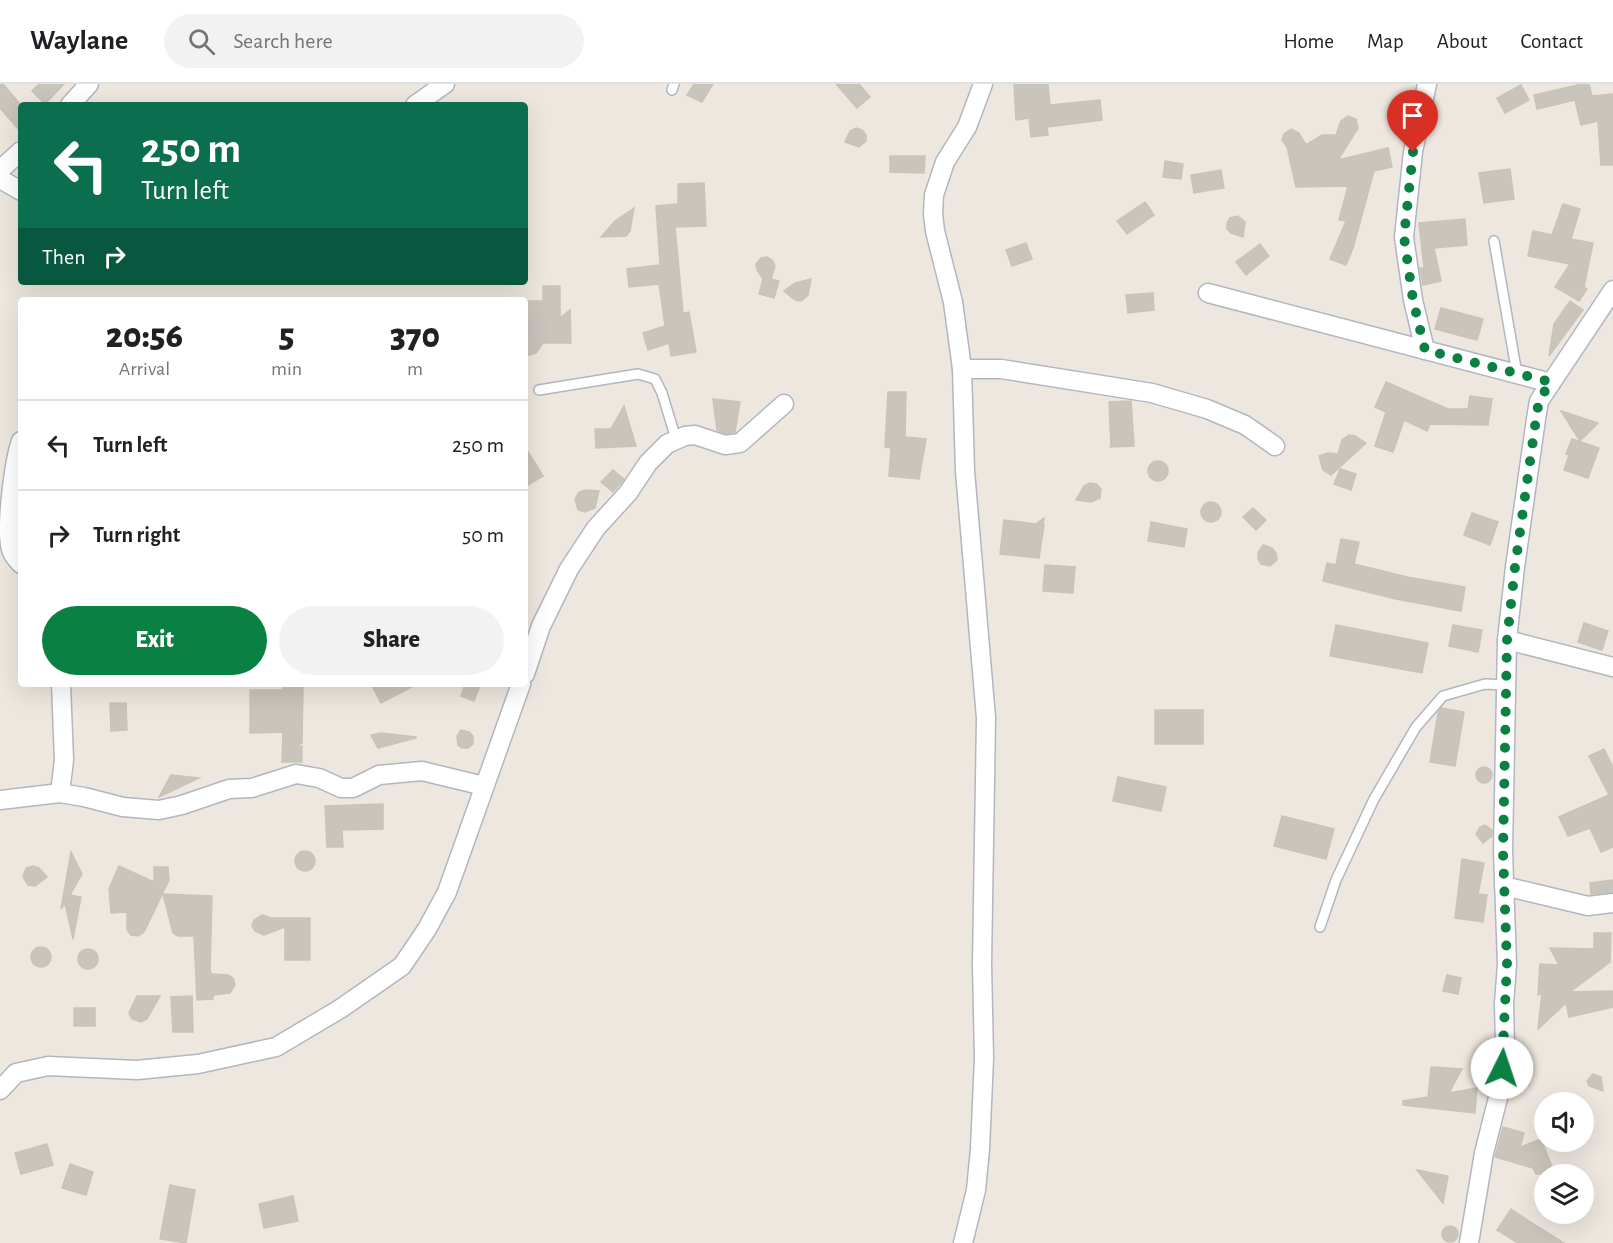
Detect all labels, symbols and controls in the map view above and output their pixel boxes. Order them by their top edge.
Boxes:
search box [164,14,584,68]
icon: search [185,25,218,58]
text: Waylane [30,27,128,55]
text: Search here [233,30,333,52]
text: Home [1283,31,1334,52]
text: Map [1367,31,1404,52]
text: About [1437,31,1487,52]
text: Contact [1520,31,1583,52]
pin [1387,90,1438,152]
icon: arrive [1396,99,1429,132]
icon: left [42,126,120,204]
text: 250 m [141,128,241,170]
text: Turn left [141,177,229,204]
icon: right [98,240,131,273]
text: Then [42,246,86,268]
text: 20:56 [106,318,183,354]
text: 5 [279,318,294,354]
text: 370 [390,318,440,354]
text: Arrival [119,359,170,379]
text: min [271,359,302,379]
text: m [407,359,423,379]
icon: left [42,429,75,462]
text: Turn left [93,434,167,456]
text: 250 m [452,434,504,456]
icon: right [42,519,75,552]
text: Turn right [93,524,180,546]
text: 50 m [462,524,504,546]
button: Exit [42,606,267,675]
button: Share [279,606,504,675]
position arrow [1470,1036,1534,1100]
map controls [1534,1092,1594,1224]
button: sound [1534,1092,1594,1152]
button: layers [1534,1164,1594,1224]

